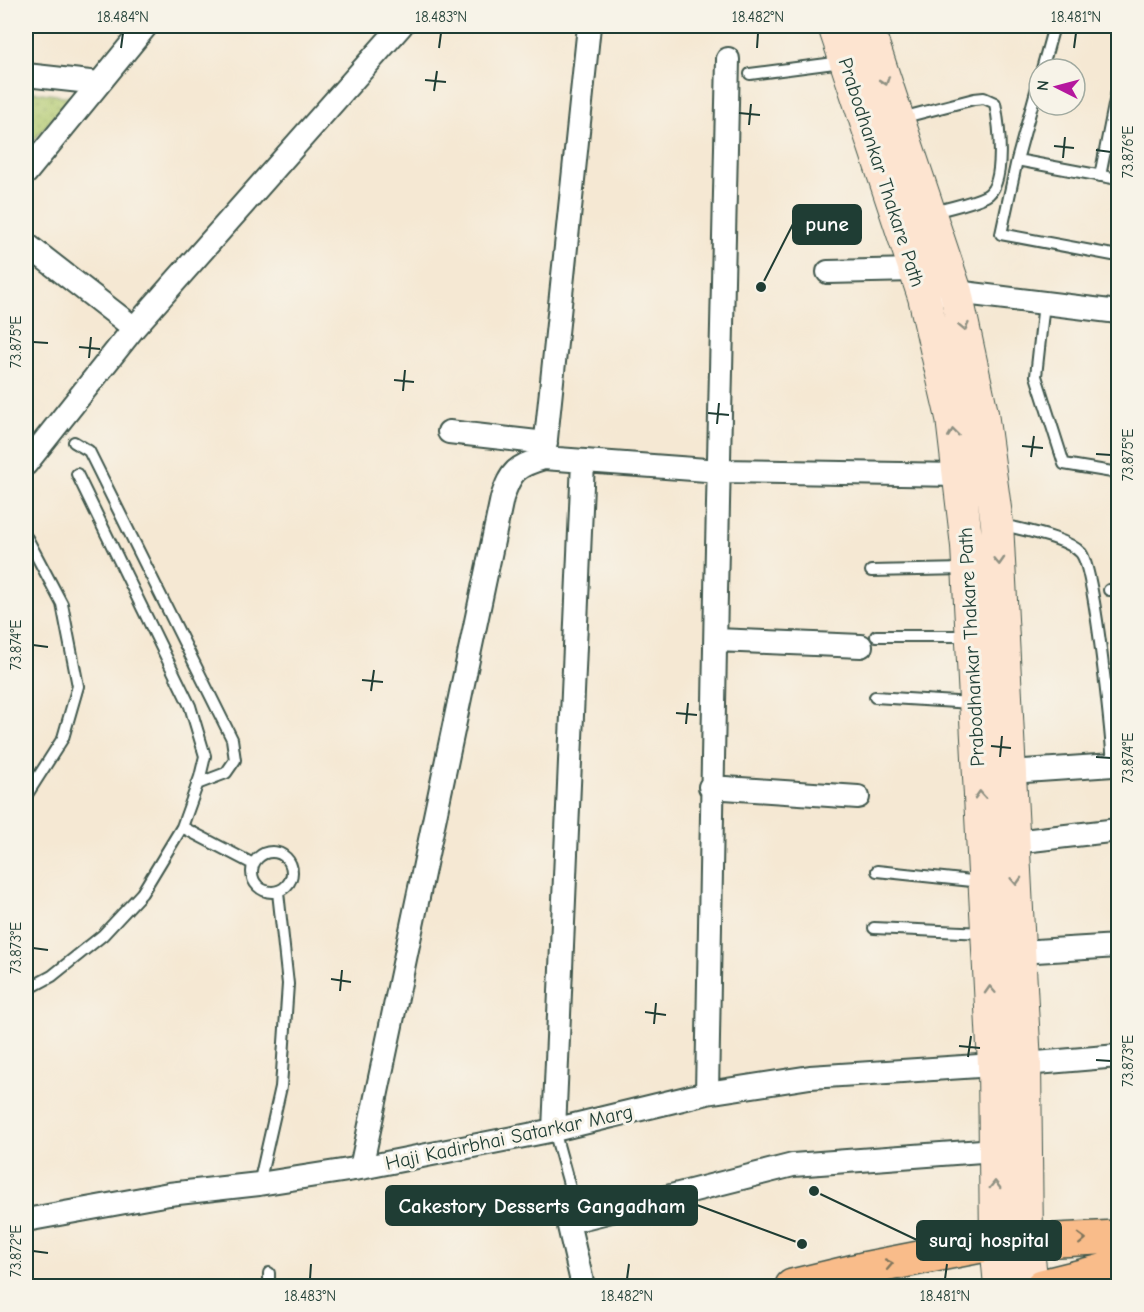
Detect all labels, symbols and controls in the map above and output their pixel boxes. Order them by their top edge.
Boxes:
text: 18.484°N [97,8,149,26]
text: 18.483°N [415,8,467,26]
text: 18.482°N [732,8,784,26]
text: 18.481°N [1051,8,1101,26]
street label: Prabodhankar Thakare Path [834,55,929,290]
north arrow [1027,57,1087,117]
one-way arrow [878,75,891,86]
text: N [1034,79,1053,92]
text: 73.876°E [1119,126,1137,178]
callout: pune [793,205,861,244]
text: pune [805,212,849,236]
text: 73.875°E [7,316,25,368]
one-way arrow [956,321,969,331]
one-way arrow [948,429,960,438]
text: 73.875°E [1119,429,1137,481]
street label: Prabodhankar Thakare Path [954,527,989,767]
one-way arrow [992,556,1005,565]
text: 73.874°E [7,620,25,670]
text: 73.874°E [1119,733,1137,783]
one-way arrow [973,790,986,799]
one-way arrow [1009,877,1022,886]
text: 73.873°E [7,922,25,974]
one-way arrow [984,985,997,994]
text: 73.873°E [1119,1035,1137,1087]
street label: Haji Kadirbhai Satarkar Marg [383,1100,635,1175]
one-way arrow [989,1180,1001,1189]
callout: Cakestory Desserts Gangadham [386,1186,697,1225]
text: Cakestory Desserts Gangadham [398,1194,686,1218]
callout: suraj hospital [917,1221,1061,1260]
text: 73.872°E [7,1225,25,1277]
text: suraj hospital [929,1228,1049,1252]
one-way arrow [1078,1232,1087,1245]
one-way arrow [884,1258,894,1271]
text: 18.483°N [284,1287,336,1305]
text: 18.482°N [601,1287,653,1305]
text: 18.481°N [920,1287,970,1305]

